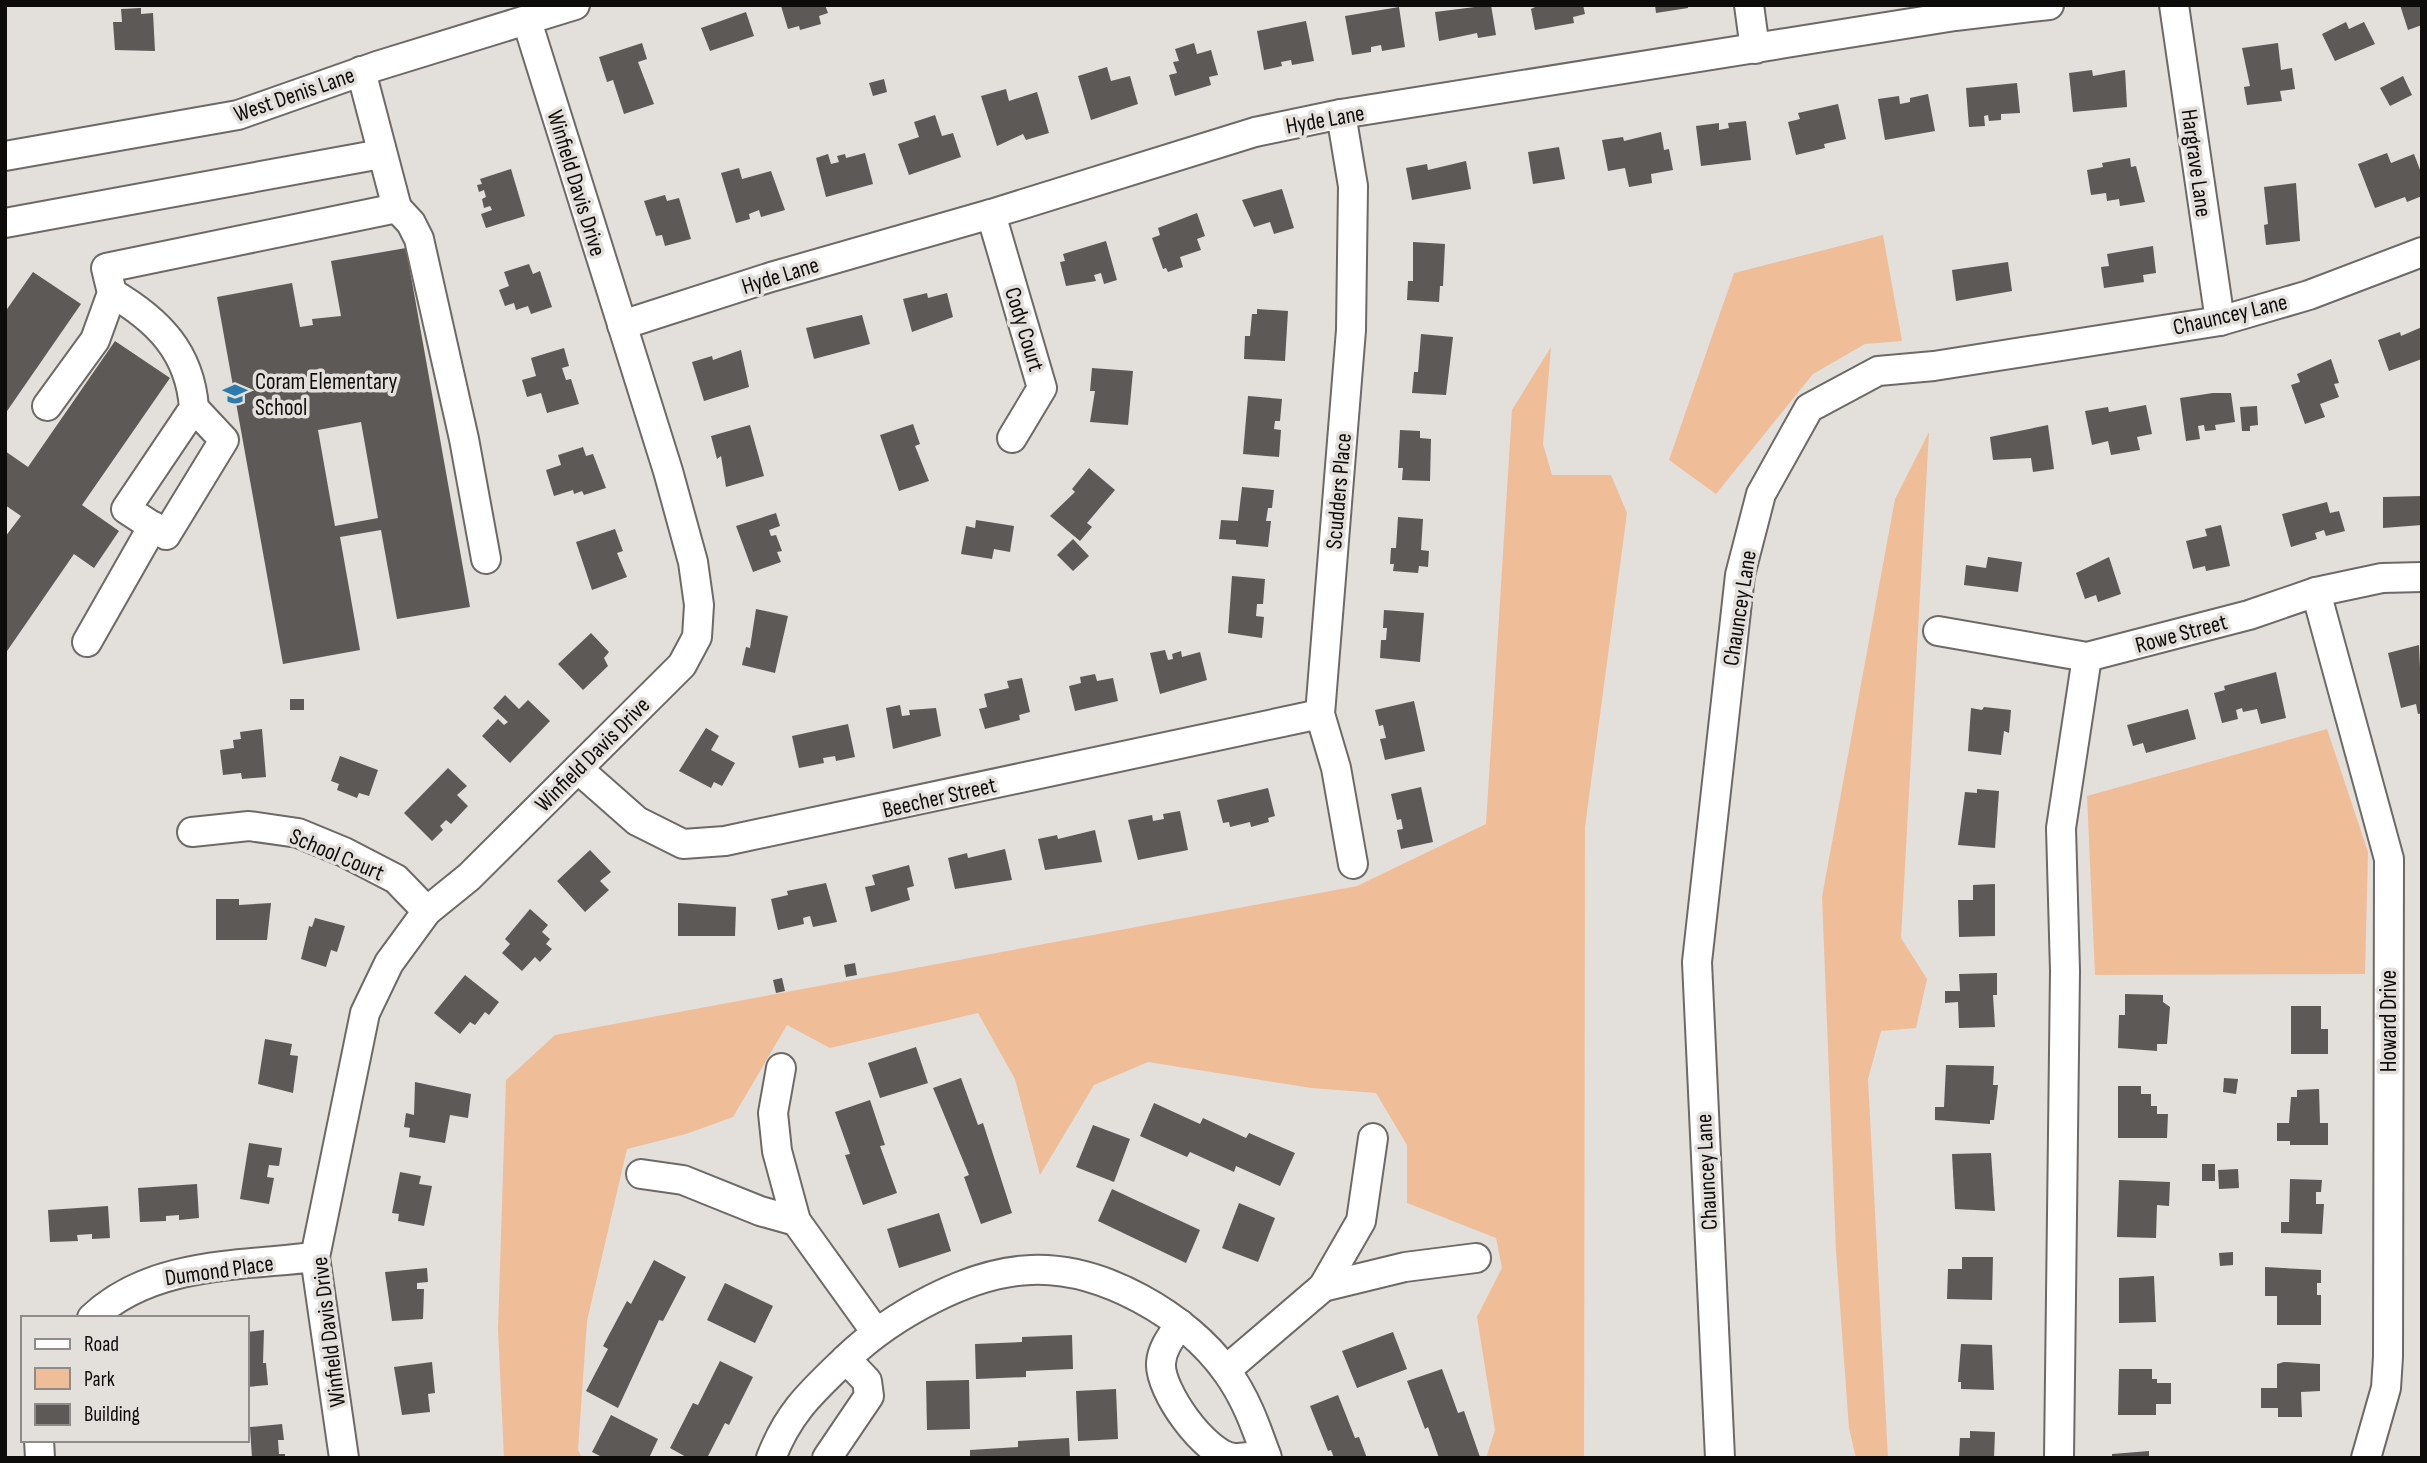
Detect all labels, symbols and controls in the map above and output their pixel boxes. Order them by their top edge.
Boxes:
street label: West Denis Lane [230,61,358,129]
street label: Hyde Lane [1284,99,1367,141]
street label: Winfield Davis Drive [541,107,612,260]
street label: Hargrave Lane [2175,107,2217,219]
street label: Hyde Lane [738,251,822,301]
street label: Cody Court [998,284,1050,375]
street label: Chauncey Lane [2170,288,2290,342]
place label: Coram Elementary School [255,368,398,422]
school or university icon: Coram Elementary School [221,380,249,408]
street label: Scudders Place [1320,432,1358,550]
street label: Chauncey Lane [1717,548,1763,668]
street label: Rowe Street [2132,608,2230,660]
street label: Winfield Davis Drive [529,691,656,818]
street label: Beecher Street [880,771,999,825]
street label: School Court [285,823,388,887]
street label: Howard Drive [2375,970,2403,1072]
street label: Chauncey Lane [1690,1113,1724,1231]
street label: Dumond Place [163,1250,275,1292]
street label: Winfield Davis Drive [306,1255,352,1409]
legend [21,1316,248,1442]
text: Road [84,1332,119,1357]
text: Park [84,1367,115,1392]
text: Building [84,1402,140,1427]

